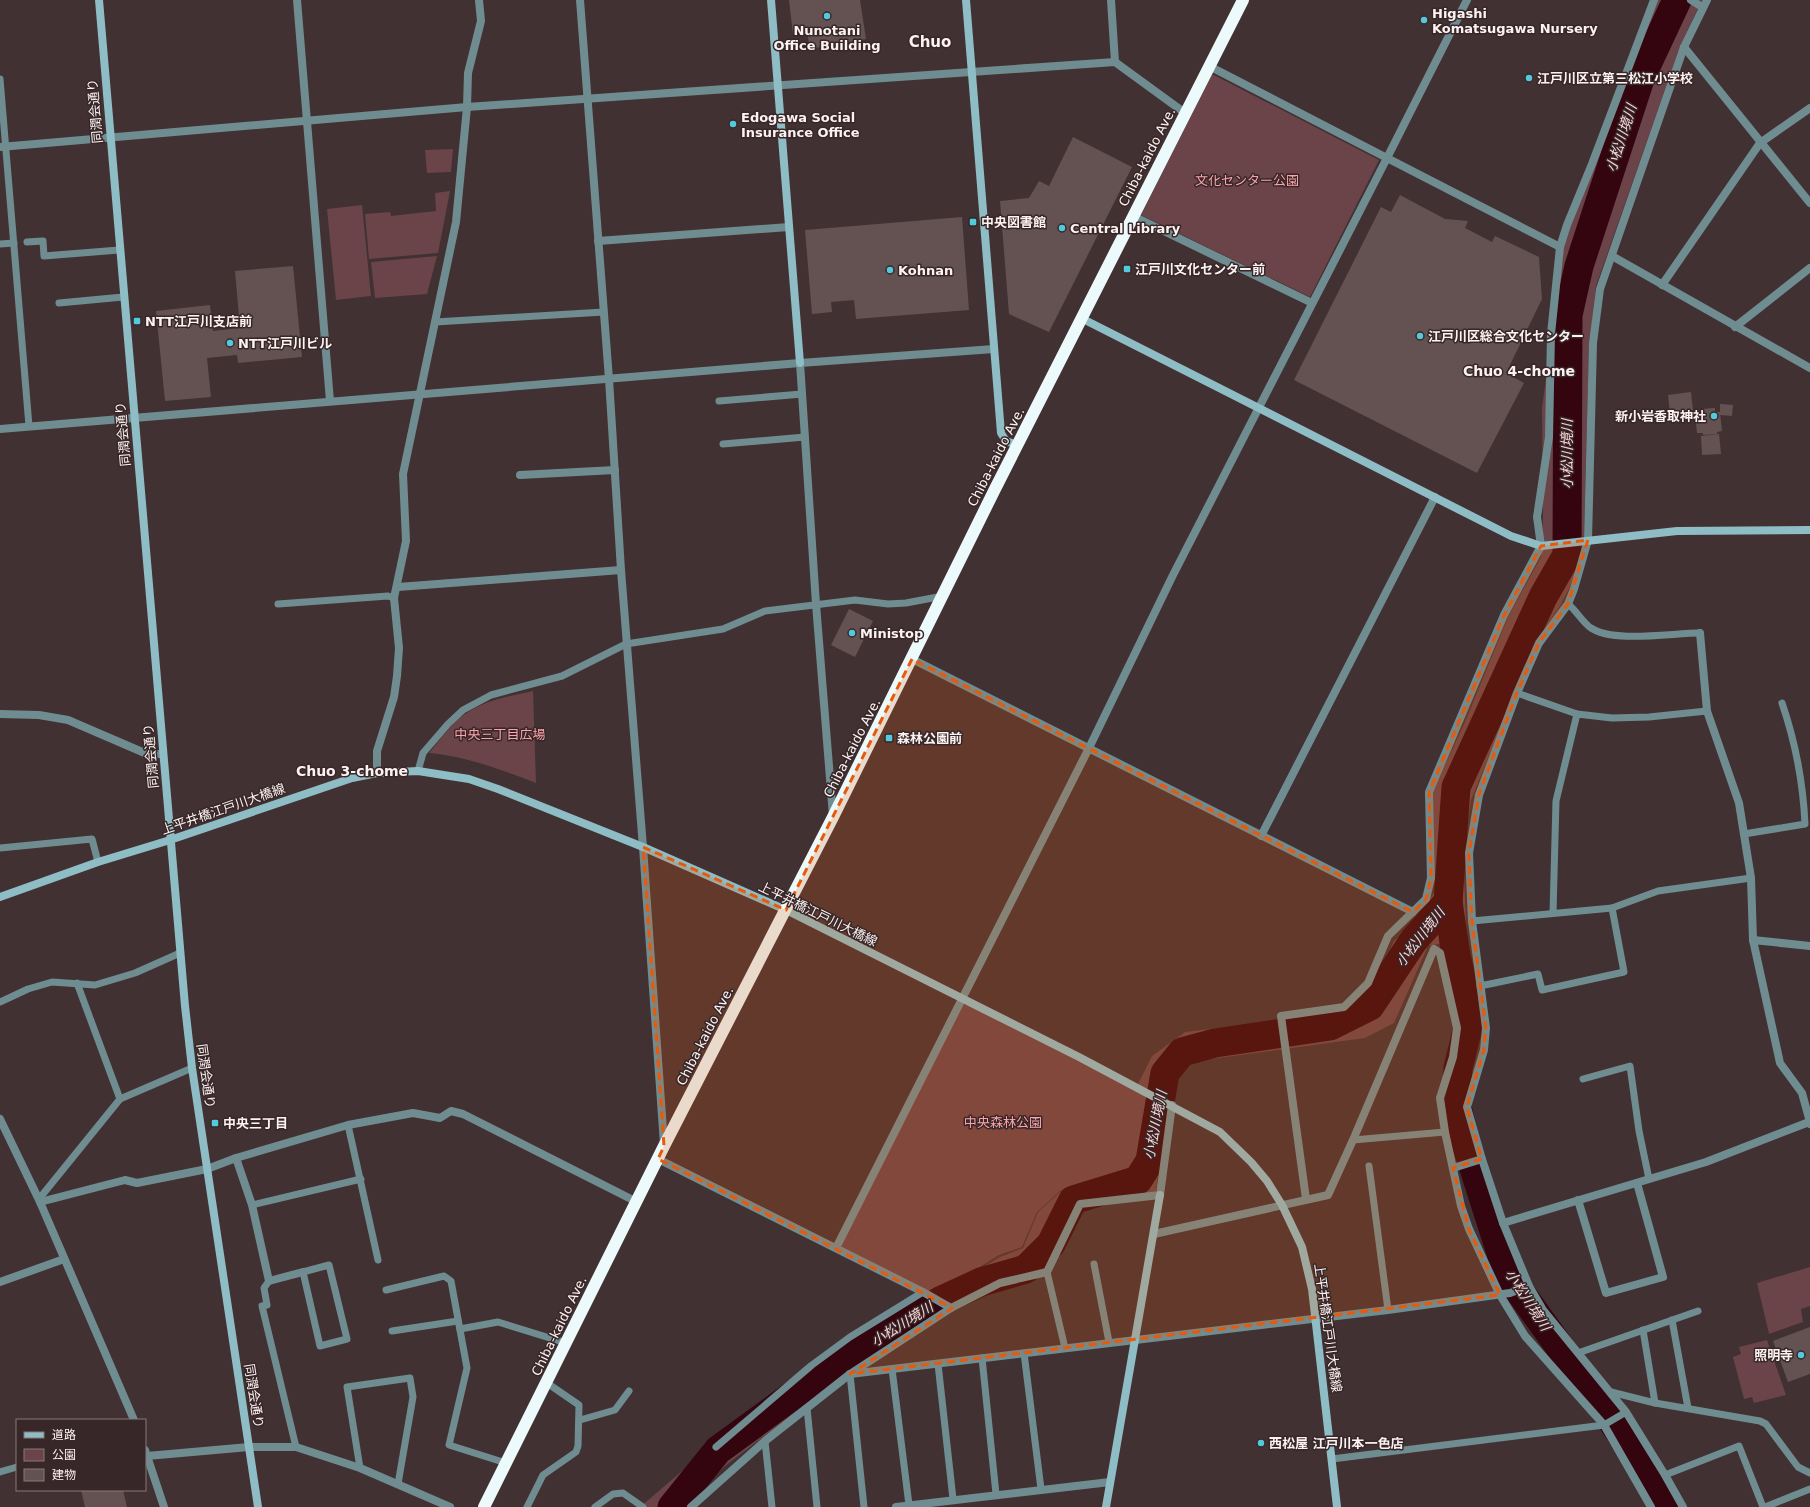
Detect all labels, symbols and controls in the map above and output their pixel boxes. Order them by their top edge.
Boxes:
place label: Higashi Komatsugawa Nursery [1432,6,1598,36]
marker: Nunotani Office Building [822,11,832,21]
marker: Higashi Komatsugawa Nursery [1419,15,1429,25]
place label: Nunotani Office Building [774,23,881,53]
district label: Chuo [909,33,951,51]
place label: 江戸川区立第三松江小学校 [1537,71,1693,86]
marker: 江戸川区立第三松江小学校 [1524,73,1534,83]
street label: 同潤会通り [85,78,105,144]
water label: 小松川境川 [1603,100,1640,174]
street label: Chiba-kaido Ave. [1116,105,1178,209]
place label: Edogawa Social Insurance Office [741,110,860,140]
marker: Edogawa Social Insurance Office [728,119,738,129]
park label: 文化センター公園 [1195,173,1299,188]
place label: 中央図書館 [981,215,1046,230]
marker: 中央図書館 [968,217,978,227]
place label: Central Library [1070,221,1181,236]
marker: Central Library [1057,223,1067,233]
place label: 江戸川文化センター前 [1135,262,1265,277]
place label: Kohnan [898,263,953,278]
marker: 江戸川文化センター前 [1122,264,1132,274]
marker: Kohnan [885,265,895,275]
place label: NTT江戸川支店前 [145,314,252,329]
marker: NTT江戸川支店前 [132,316,142,326]
place label: 江戸川区総合文化センター [1428,329,1584,344]
marker: 江戸川区総合文化センター [1415,331,1425,341]
place label: NTT江戸川ビル [238,336,332,351]
marker: NTT江戸川ビル [225,338,235,348]
district label: Chuo 4-chome [1463,363,1575,379]
street label: 同潤会通り [113,401,133,467]
street label: Chiba-kaido Ave. [965,405,1027,509]
place label: 新小岩香取神社 [1615,409,1706,424]
marker: 新小岩香取神社 [1709,411,1719,421]
water label: 小松川境川 [1559,417,1575,489]
place label: Ministop [860,626,923,641]
marker: Ministop [847,628,857,638]
street label: Chiba-kaido Ave. [821,696,883,800]
street label: 同潤会通り [141,723,161,789]
park label: 中央三丁目広場 [454,727,546,742]
place label: 森林公園前 [897,731,962,746]
marker: 森林公園前 [884,733,894,743]
district label: Chuo 3-chome [296,763,408,779]
street label: 上平井橋江戸川大橋線 [159,781,287,837]
street label: 上平井橋江戸川大橋線 [756,879,880,949]
water label: 小松川境川 [1392,903,1449,970]
street label: Chiba-kaido Ave. [674,984,736,1088]
street label: 同潤会通り [194,1043,218,1109]
water label: 小松川境川 [1140,1087,1170,1161]
park label: 中央森林公園 [964,1115,1042,1130]
place label: 中央三丁目 [223,1116,288,1131]
marker: 中央三丁目 [210,1118,220,1128]
street label: 上平井橋江戸川大橋線 [1312,1263,1344,1393]
water label: 小松川境川 [1502,1266,1555,1335]
street label: Chiba-kaido Ave. [528,1274,590,1378]
water label: 小松川境川 [868,1298,938,1349]
place label: 照明寺 [1754,1348,1793,1363]
marker: 照明寺 [1796,1350,1806,1360]
street label: 同潤会通り [242,1363,266,1429]
legend [16,1419,146,1491]
text: 道路 [52,1428,76,1442]
place label: 西松屋 江戸川本一色店 [1269,1436,1404,1451]
marker: 西松屋 江戸川本一色店 [1256,1438,1266,1448]
text: 公園 [52,1448,76,1462]
text: 建物 [52,1468,76,1482]

